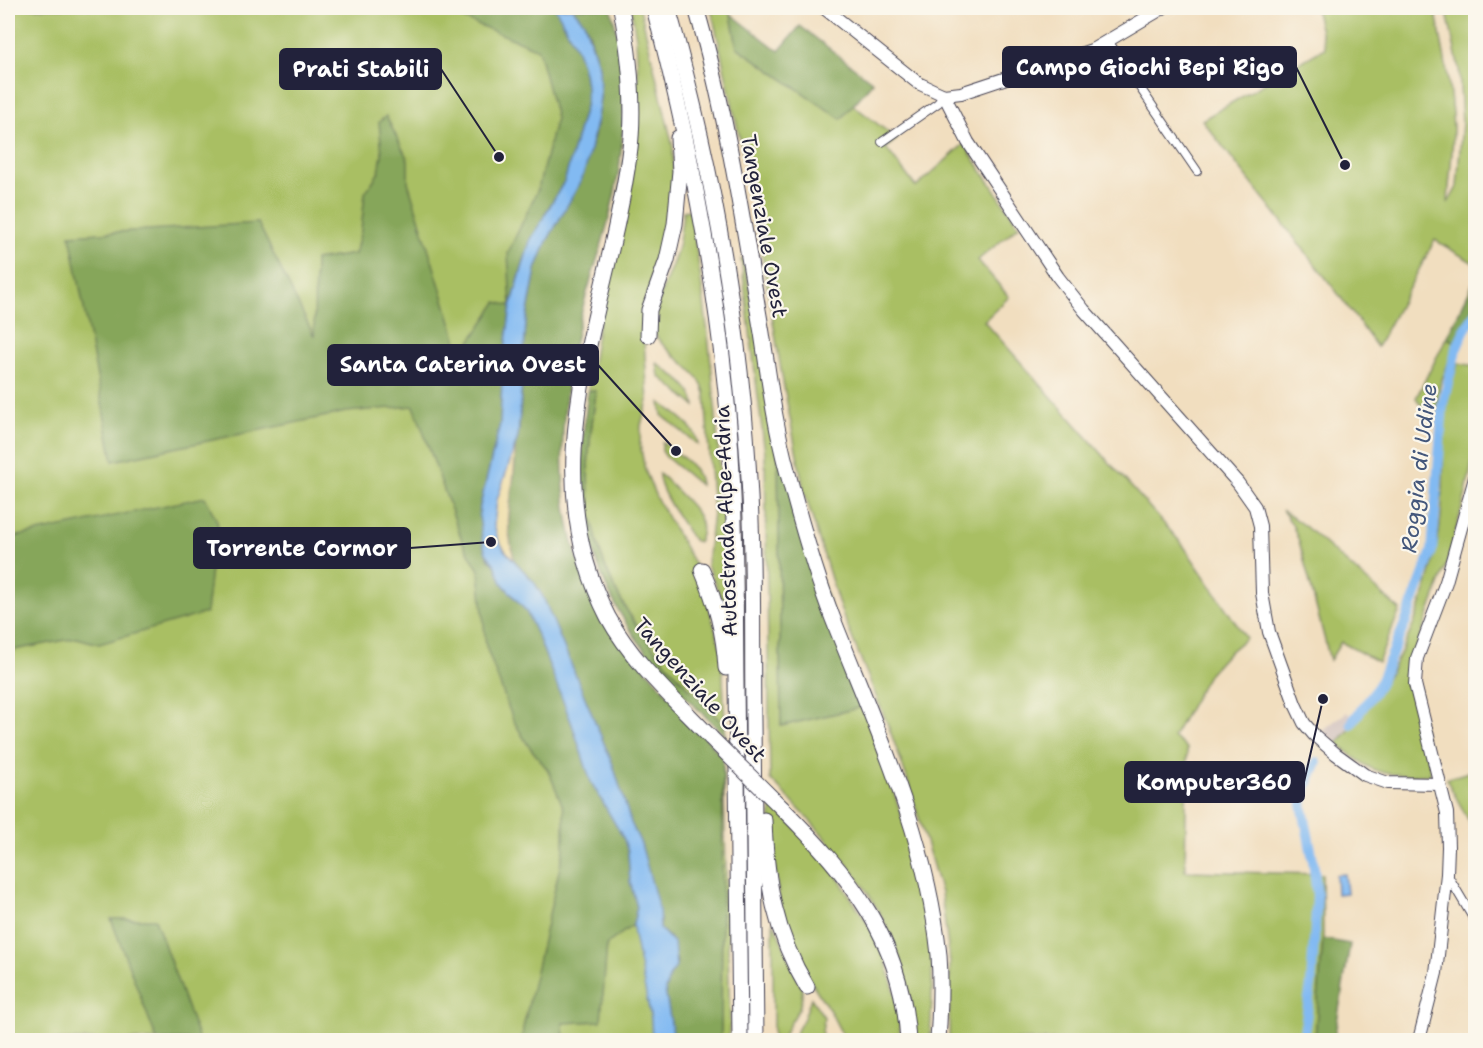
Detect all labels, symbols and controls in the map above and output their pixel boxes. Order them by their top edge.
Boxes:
callout: Campo Giochi Bepi Rigo [1003,47,1296,87]
callout: Prati Stabili [280,49,441,89]
text: Campo Giochi Bepi Rigo [1016,53,1284,82]
text: Prati Stabili [293,55,429,84]
street label: Tangenziale Ovest [734,132,794,320]
callout: Santa Caterina Ovest [328,345,598,385]
text: Santa Caterina Ovest [340,350,586,379]
water label: Roggia di Udine [1394,382,1444,554]
street label: Autostrada Alpe-Adria [708,405,744,637]
callout: Torrente Cormor [194,528,410,568]
text: Torrente Cormor [206,534,398,563]
street label: Tangenziale Ovest [627,612,773,768]
callout: Komputer360 [1125,762,1304,802]
text: Komputer360 [1136,768,1292,797]

